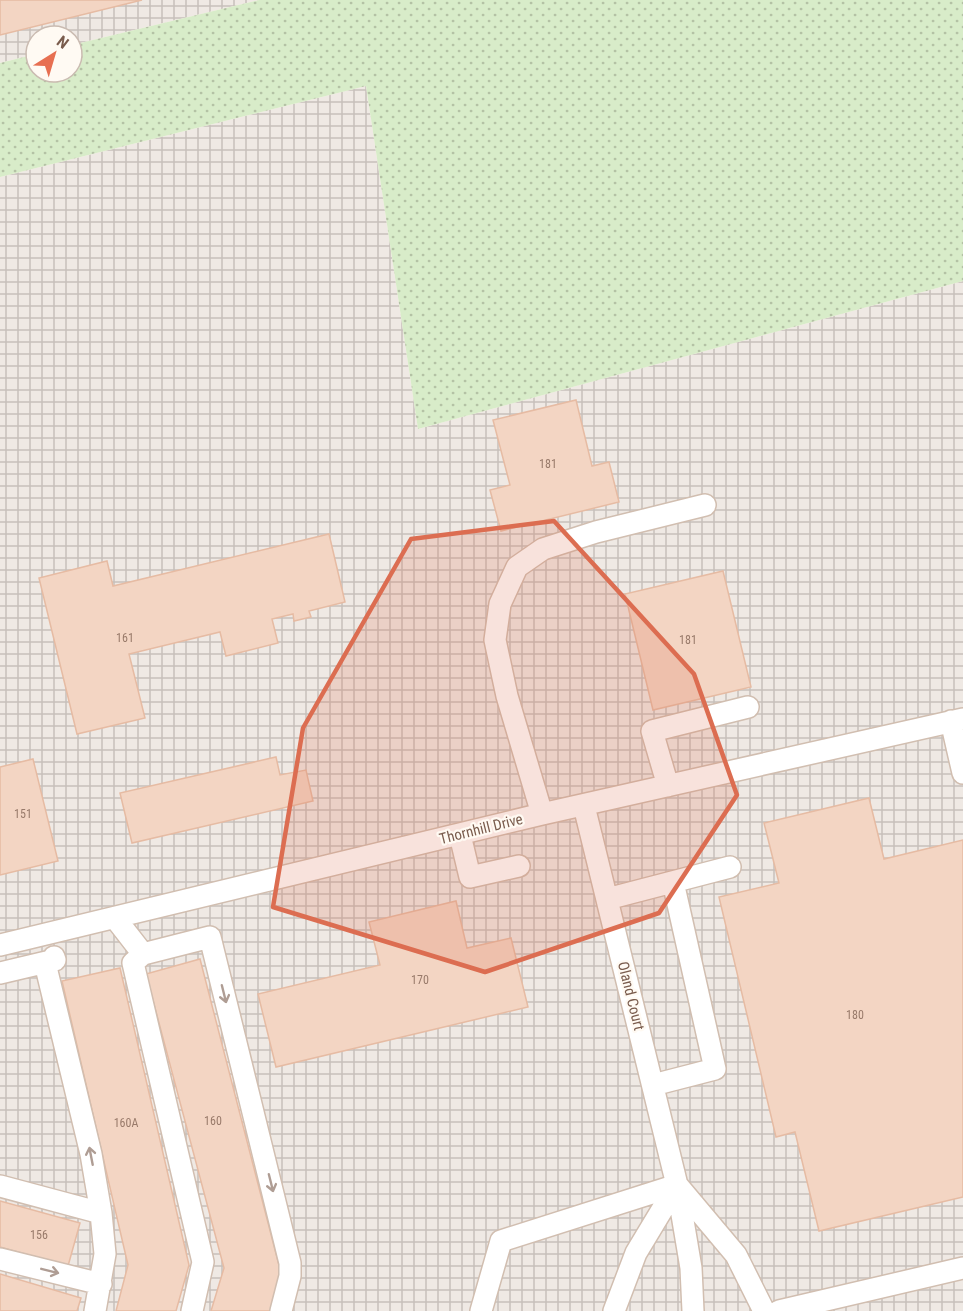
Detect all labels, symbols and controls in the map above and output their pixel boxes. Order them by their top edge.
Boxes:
north arrow [24,24,84,84]
text: N [53,32,72,53]
house number: 181 [539,457,557,471]
house number: 161 [116,631,134,645]
house number: 181 [679,633,697,647]
house number: 151 [14,807,32,821]
street label: Thornhill Drive [437,810,525,848]
street label: Oland Court [614,960,648,1032]
house number: 170 [411,973,429,987]
one-way arrow [219,984,230,1003]
house number: 180 [846,1008,864,1022]
house number: 160 [204,1114,222,1128]
house number: 160A [114,1116,138,1130]
one-way arrow [85,1146,96,1166]
one-way arrow [265,1173,277,1192]
house number: 156 [30,1228,48,1242]
one-way arrow [41,1266,60,1278]

